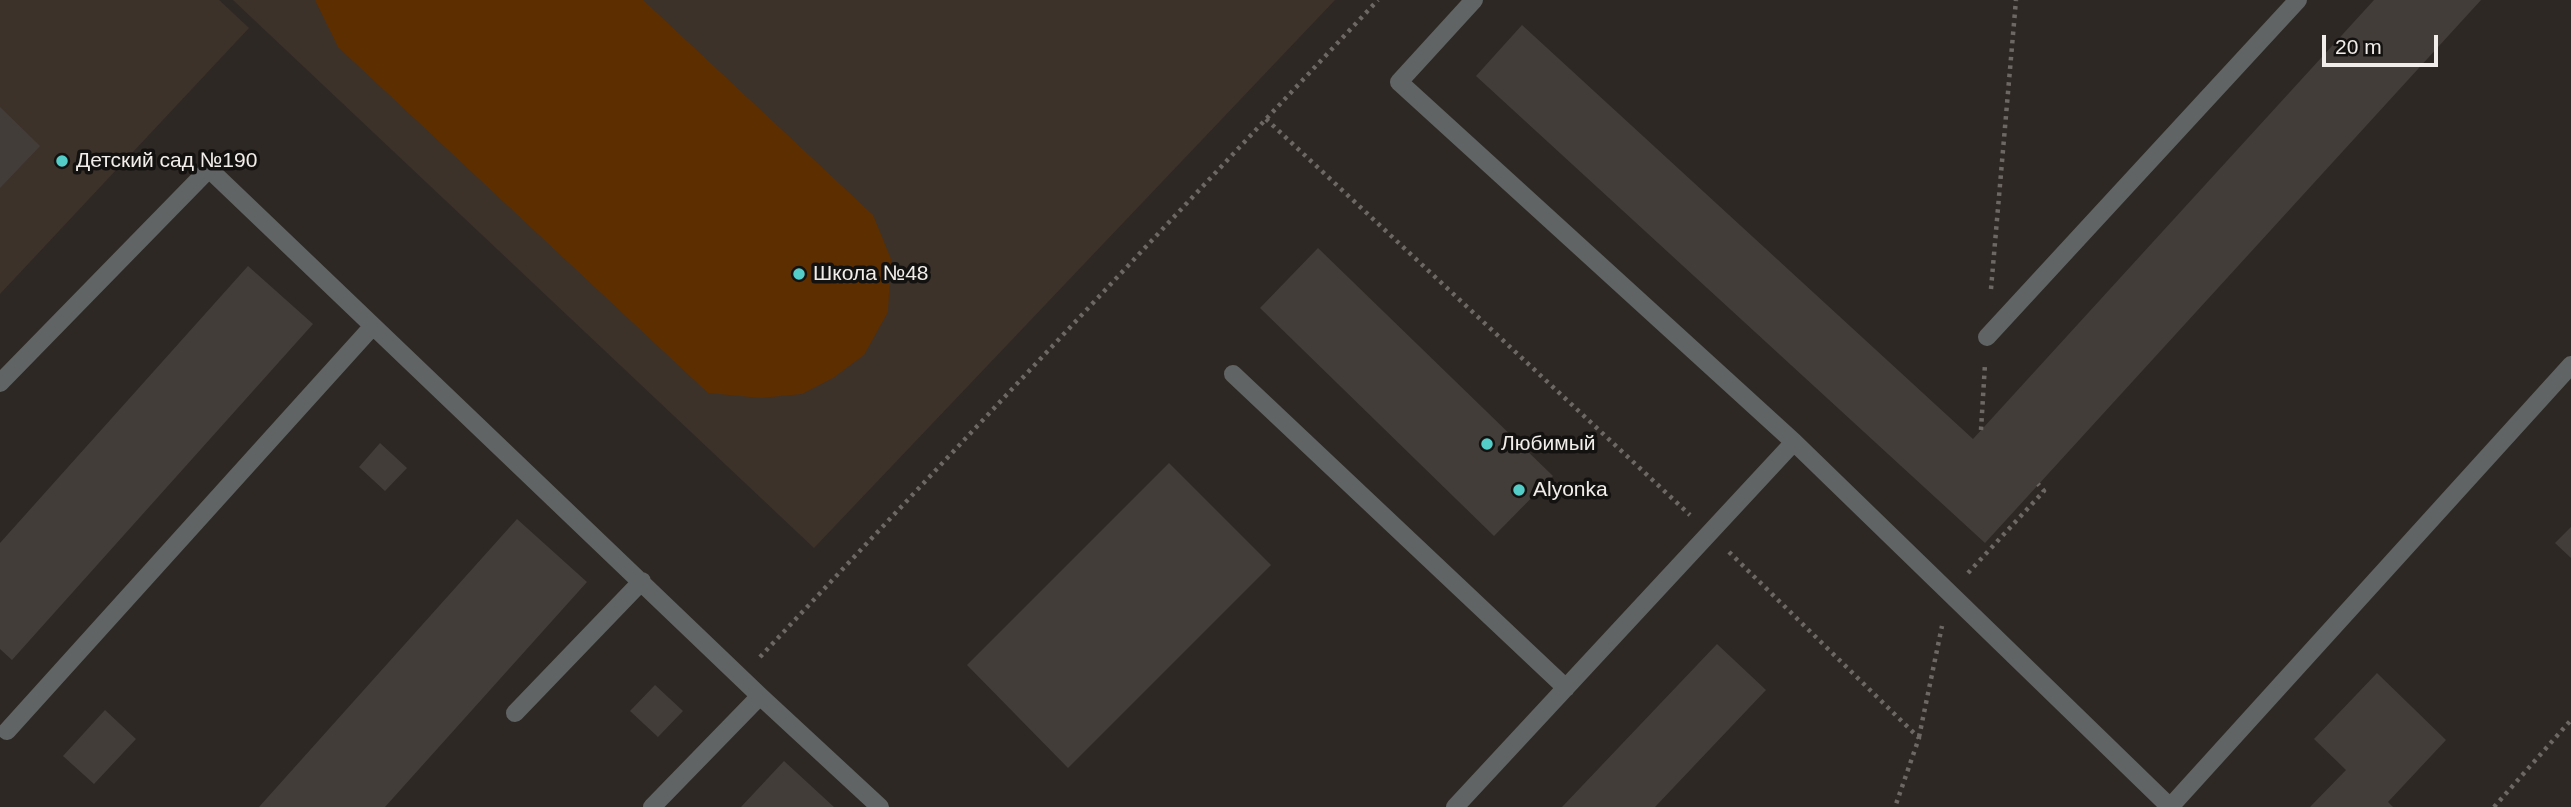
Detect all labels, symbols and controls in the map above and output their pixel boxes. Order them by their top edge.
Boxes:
scale bar [2326,21,2442,65]
text: 20 m [2335,35,2382,58]
place label: Детский сад №190 [76,148,257,174]
marker: Детский сад №190 [54,153,70,169]
place label: Школа №48 [813,261,929,287]
marker: Школа №48 [791,266,807,282]
place label: Любимый [1501,431,1596,457]
marker: Любимый [1479,436,1495,452]
place label: Alyonka [1533,477,1608,503]
marker: Alyonka [1511,482,1527,498]

